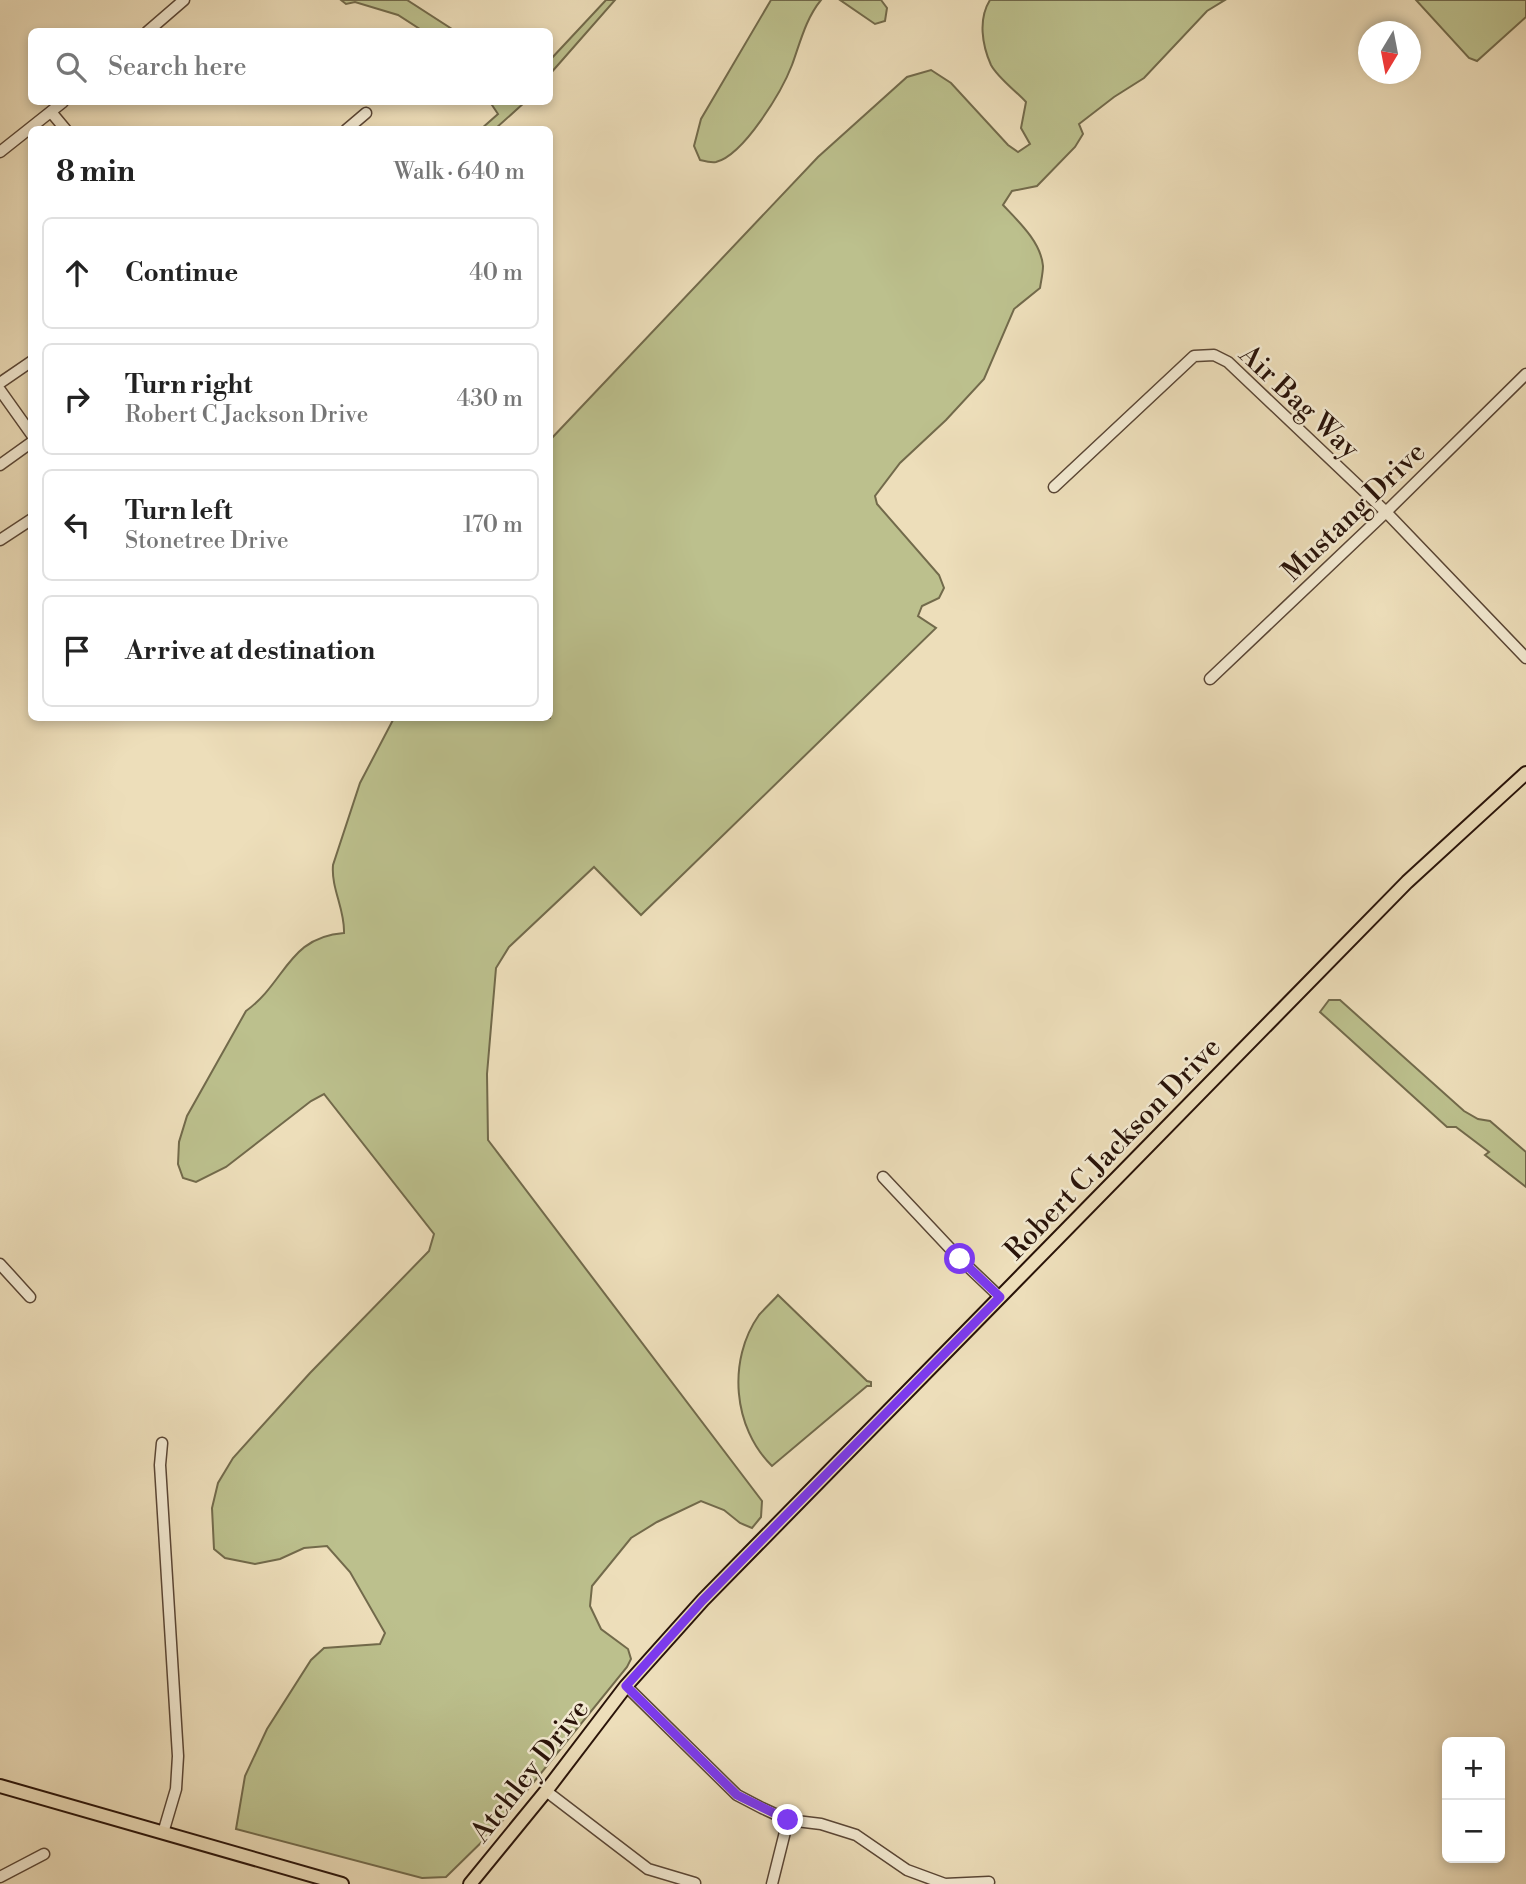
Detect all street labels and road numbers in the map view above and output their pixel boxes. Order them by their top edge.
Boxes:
street label: Air Bag Way [1231,337,1367,467]
street label: Mustang Drive [1275,435,1433,589]
street label: Robert C Jackson Drive [998,1030,1229,1268]
street label: Atchley Drive [463,1692,597,1850]

